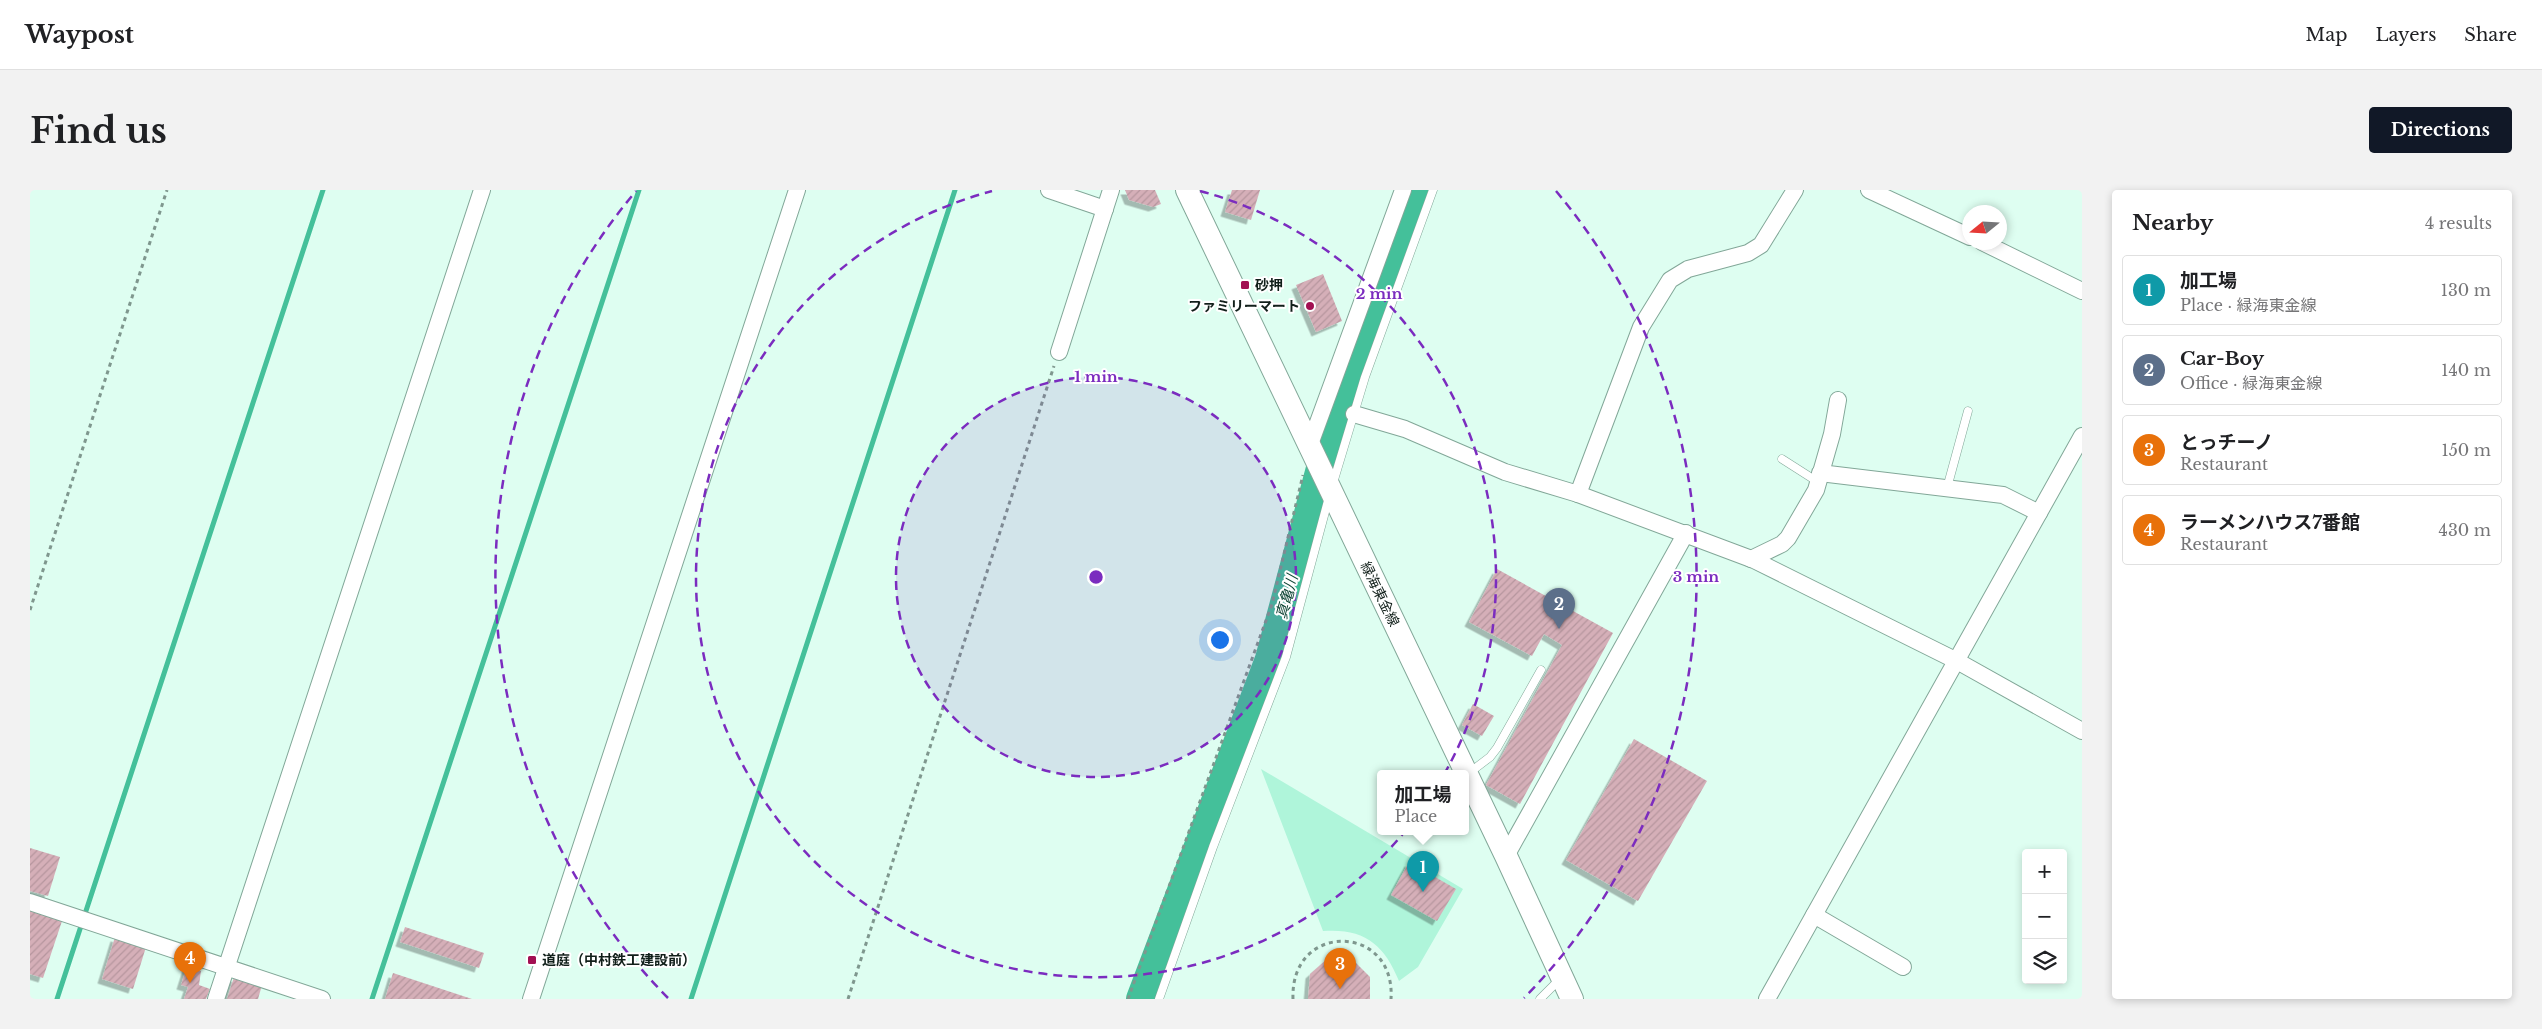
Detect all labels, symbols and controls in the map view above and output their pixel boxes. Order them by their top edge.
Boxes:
text: Waypost [25,20,134,49]
text: Map [2306,24,2347,46]
text: Layers [2375,24,2436,46]
text: Share [2464,24,2517,46]
button: Directions [2369,107,2512,153]
text: Find us [30,109,167,152]
north arrow [1962,205,2007,250]
text: Nearby [2132,210,2213,236]
text: 4 results [2425,213,2492,233]
text: 加工場 [2180,269,2237,292]
place label: 砂押 [1255,276,1283,294]
marker: 砂押 [1239,279,1251,291]
text: 1 [2146,280,2152,300]
text: 130 m [2441,280,2491,300]
text: 2 min [1356,284,1402,303]
text: Place · 緑海東金線 [2180,295,2317,315]
place label: ファミリーマート [1188,297,1300,315]
marker: ファミリーマート [1304,300,1316,312]
text: Car-Boy [2180,347,2264,370]
text: 2 [2144,360,2154,380]
text: 140 m [2441,360,2491,380]
text: 1 min [1074,367,1118,386]
text: Office · 緑海東金線 [2180,373,2322,393]
text: とっチーノ [2180,431,2273,454]
text: 3 [2144,440,2154,460]
text: 150 m [2442,440,2491,460]
text: Restaurant [2180,454,2268,474]
text: ラーメンハウス7番館 [2180,511,2360,534]
text: 4 [2144,520,2154,540]
text: 430 m [2439,520,2491,540]
text: Restaurant [2180,534,2268,554]
street label: 緑海東金線 [1357,559,1403,629]
text: 3 min [1673,567,1719,586]
centre of rings [1087,568,1105,586]
water label: 真亀川 [1272,571,1302,621]
pin: 2 [1543,588,1575,629]
your location [1207,627,1233,653]
popup [1377,770,1469,835]
text: 加工場 [1394,783,1452,806]
text: Place [1394,806,1437,826]
map controls [2022,849,2067,984]
button: + [2022,849,2067,894]
pin: 1 [1407,851,1439,892]
button: − [2022,894,2067,939]
button: layers [2022,939,2067,984]
pin: 4 [174,942,206,983]
pin: 3 [1324,948,1356,989]
place label: 道庭（中村鉄工建設前） [542,951,696,969]
marker: 道庭（中村鉄工建設前） [526,954,538,966]

